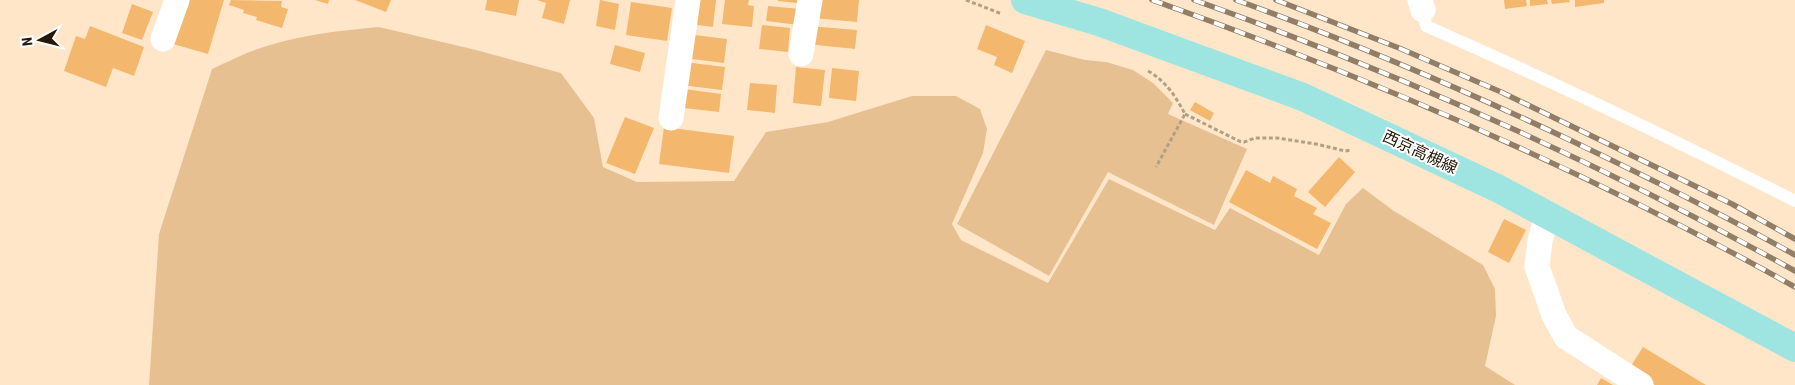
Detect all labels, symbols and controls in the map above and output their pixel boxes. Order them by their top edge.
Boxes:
north arrow [15,15,65,65]
text: N [19,36,36,47]
street label: 西京高槻線 [1380,126,1460,178]

